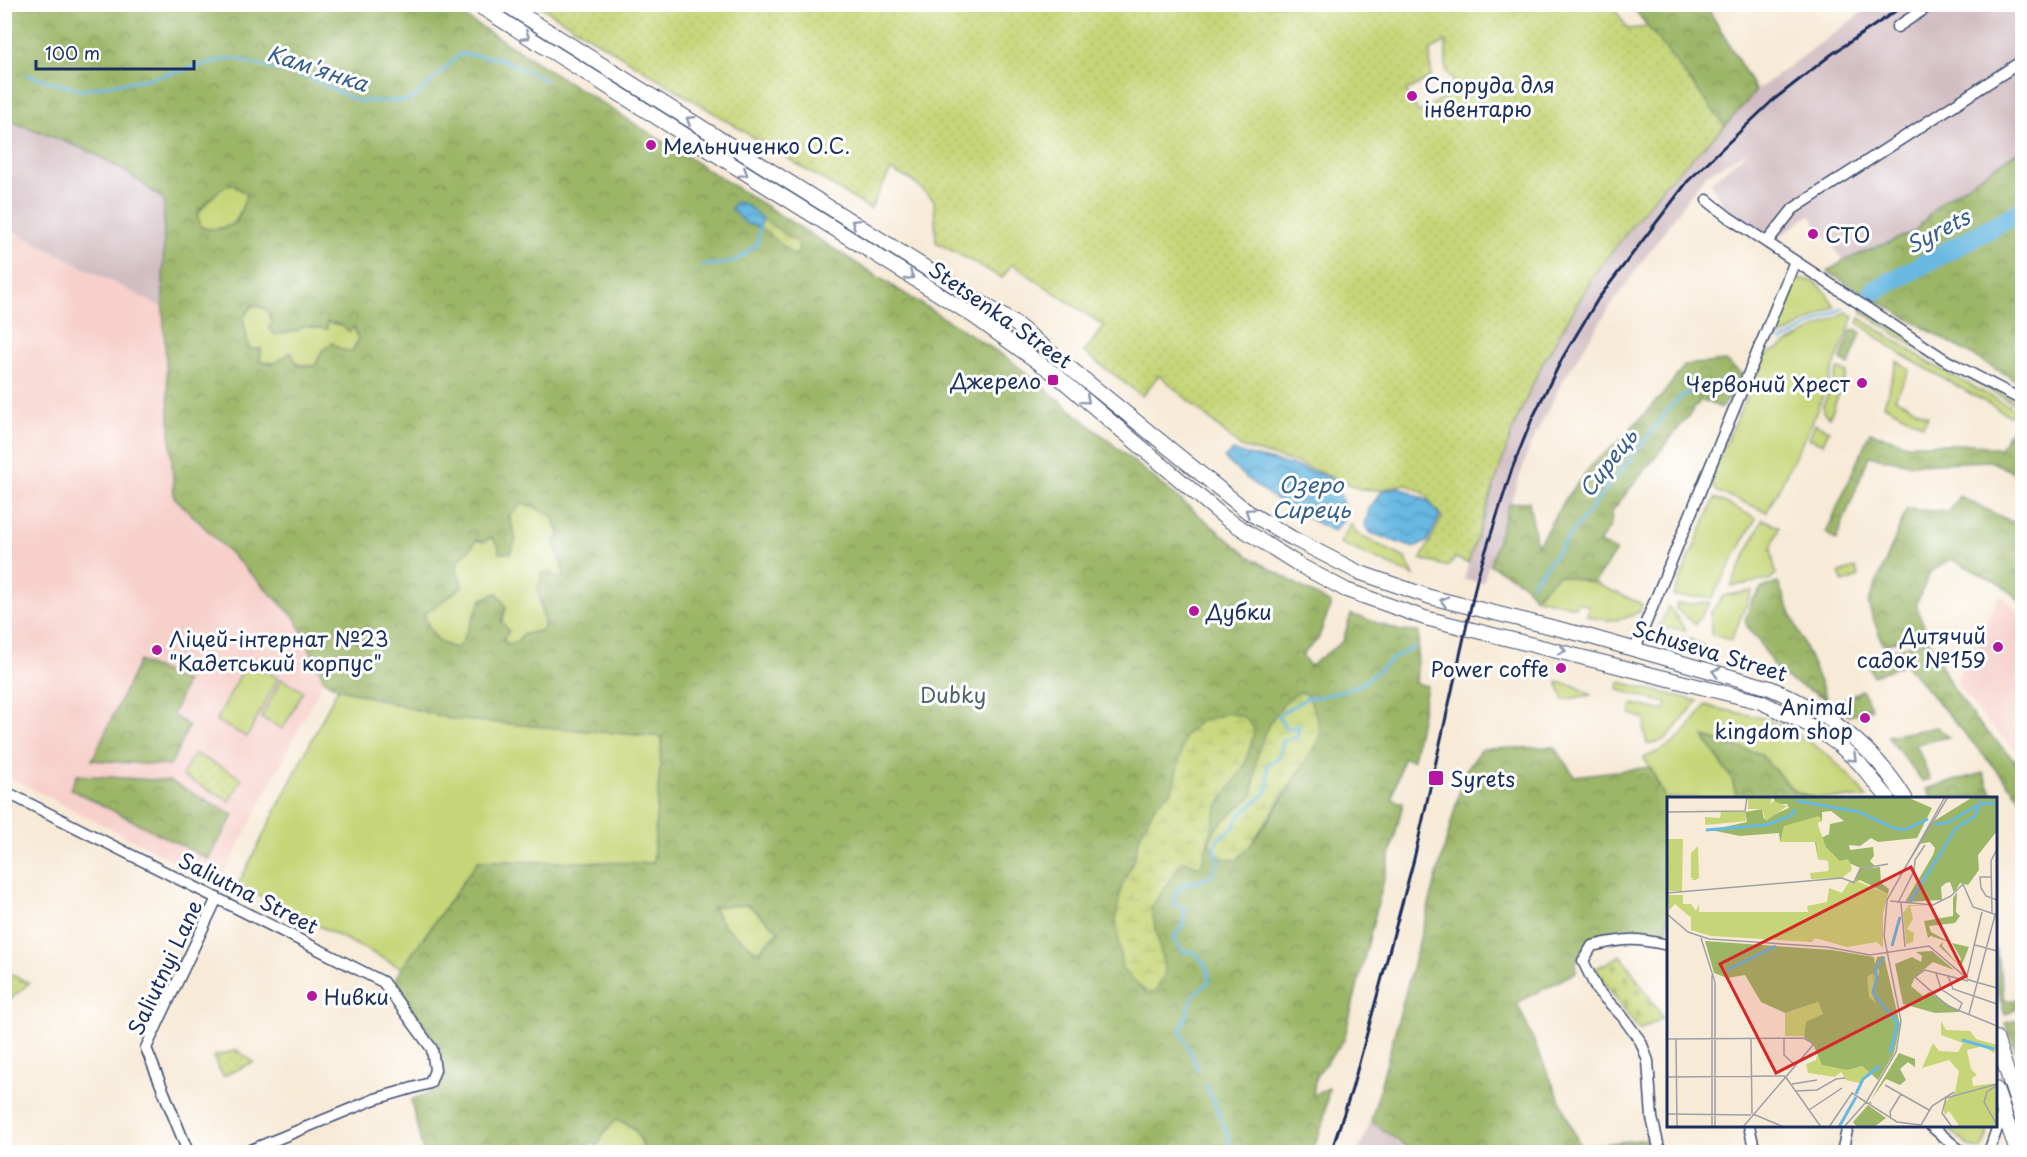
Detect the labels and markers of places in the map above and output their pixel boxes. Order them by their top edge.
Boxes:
place label: Споруда для інвентарю [1424,68,1555,124]
marker: Споруда для інвентарю [1405,89,1419,103]
place label: Мельниченко О.С. [663,129,850,161]
marker: Мельниченко О.С. [644,138,658,152]
place label: СТО [1825,218,1870,250]
marker: СТО [1806,227,1820,241]
place label: Джерело [949,364,1041,396]
place label: Червоний Хрест [1686,367,1851,399]
marker: Джерело [1046,373,1060,387]
marker: Червоний Хрест [1855,376,1869,390]
place label: Дубки [1205,595,1272,627]
marker: Дубки [1187,604,1201,618]
place label: Дитячий садок №159 [1857,619,1986,675]
place label: Ліцей-інтернат №23 "Кадетський корпус" [169,622,389,678]
marker: Дитячий садок №159 [1991,640,2005,654]
marker: Ліцей-інтернат №23 "Кадетський корпус" [150,643,164,657]
place label: Power coffe [1430,652,1549,684]
marker: Power coffe [1554,661,1568,675]
place label: Animal kingdom shop [1714,690,1853,746]
marker: Animal kingdom shop [1858,711,1872,725]
place label: Syrets [1450,762,1515,794]
marker: Syrets [1427,769,1445,787]
place label: Нивки [324,980,389,1012]
marker: Нивки [305,989,319,1003]

